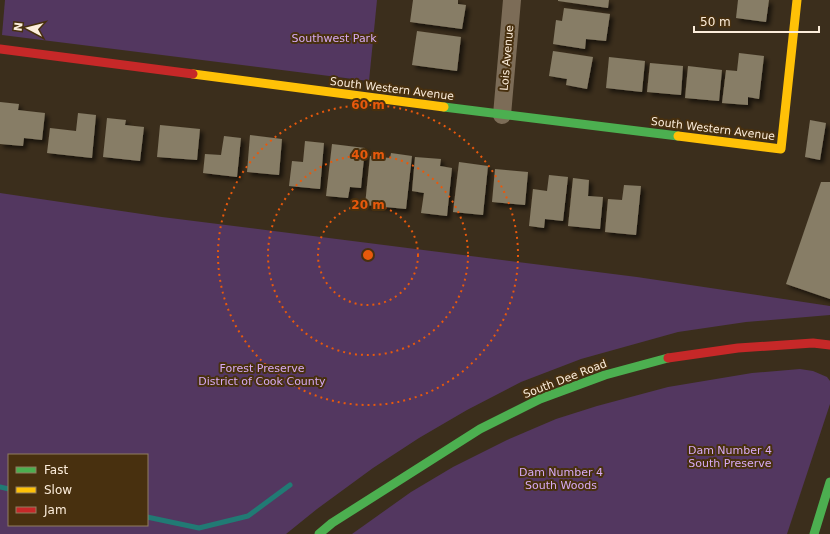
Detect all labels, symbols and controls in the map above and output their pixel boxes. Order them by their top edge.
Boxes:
north arrow [8,8,48,48]
scale bar [694,8,819,34]
text: 50 m [700,15,731,29]
text: N [12,21,26,32]
street label: Lois Avenue [498,24,516,91]
park label: Southwest Park [291,32,377,45]
street label: South Western Avenue [329,75,455,103]
text: 60 m [351,98,385,112]
street label: South Western Avenue [650,115,776,143]
text: 40 m [351,148,385,162]
text: 20 m [351,198,385,212]
centre of rings [361,248,375,262]
street label: South Dee Road [521,357,609,401]
park label: Forest Preserve District of Cook County [198,362,326,388]
park label: Dam Number 4 South Preserve [688,444,772,470]
legend [8,454,148,526]
text: Fast [44,463,68,477]
park label: Dam Number 4 South Woods [519,466,603,492]
text: Slow [44,483,72,497]
text: Jam [43,503,67,517]

